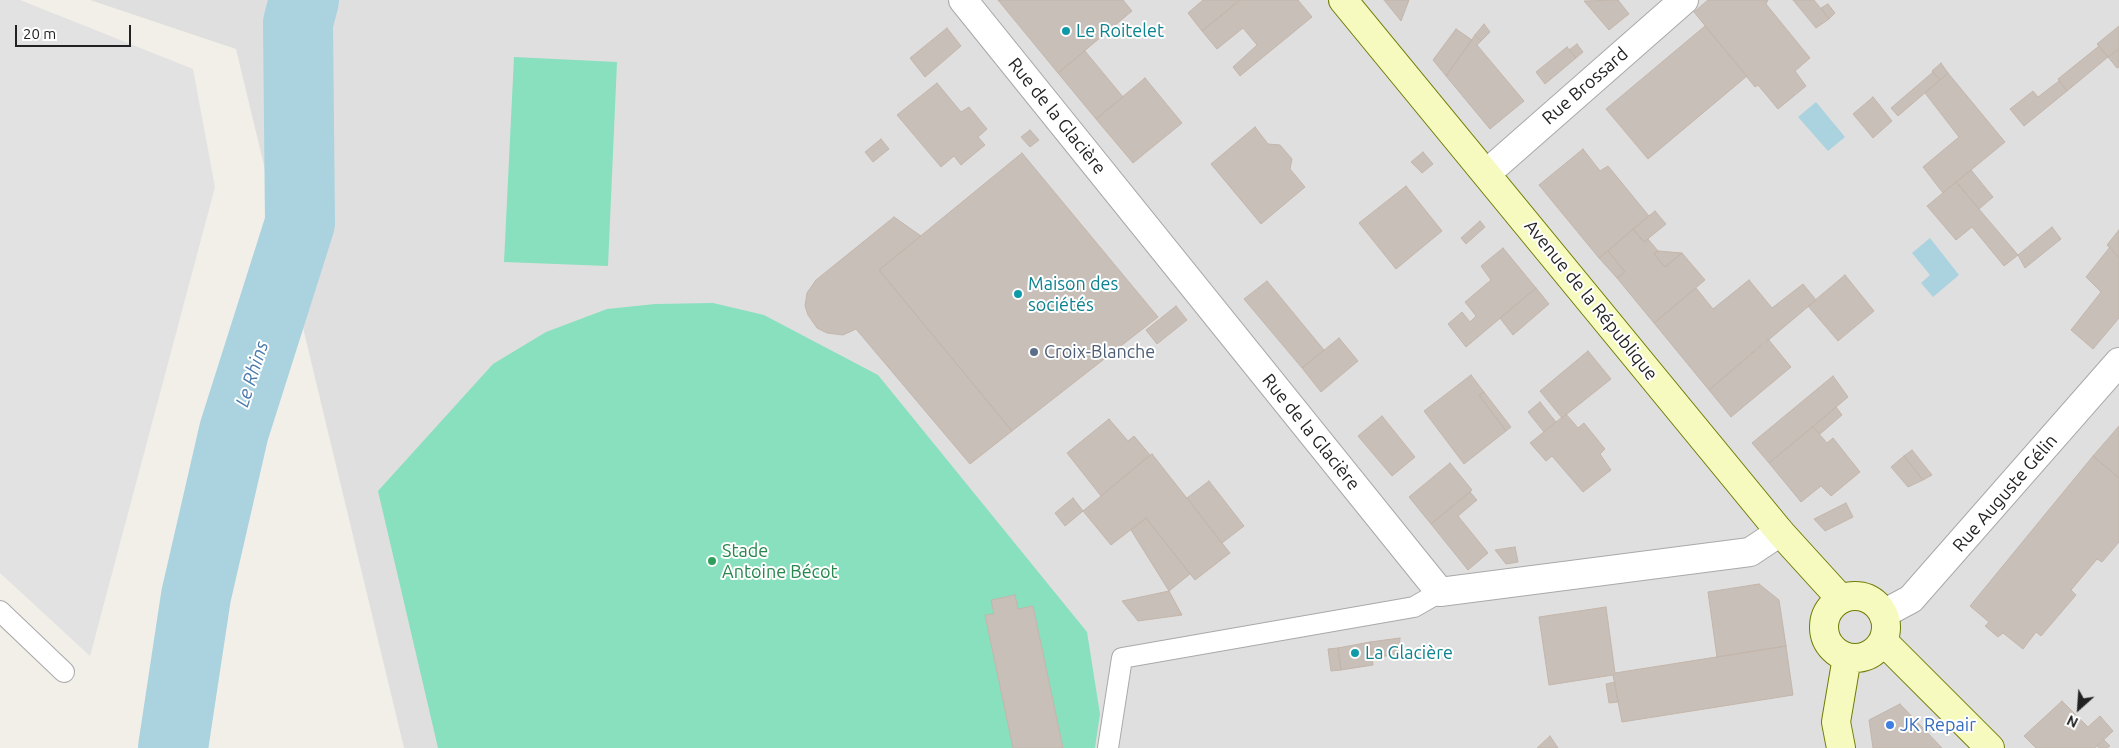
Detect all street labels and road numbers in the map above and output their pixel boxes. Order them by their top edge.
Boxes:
street label: Rue Brossard [1538,43,1632,129]
street label: Rue de la Glacière [1003,53,1111,179]
street label: Avenue de la République [1520,216,1662,384]
street label: Rue de la Glacière [1257,369,1365,495]
street label: Rue Auguste Gélin [1948,430,2062,556]

